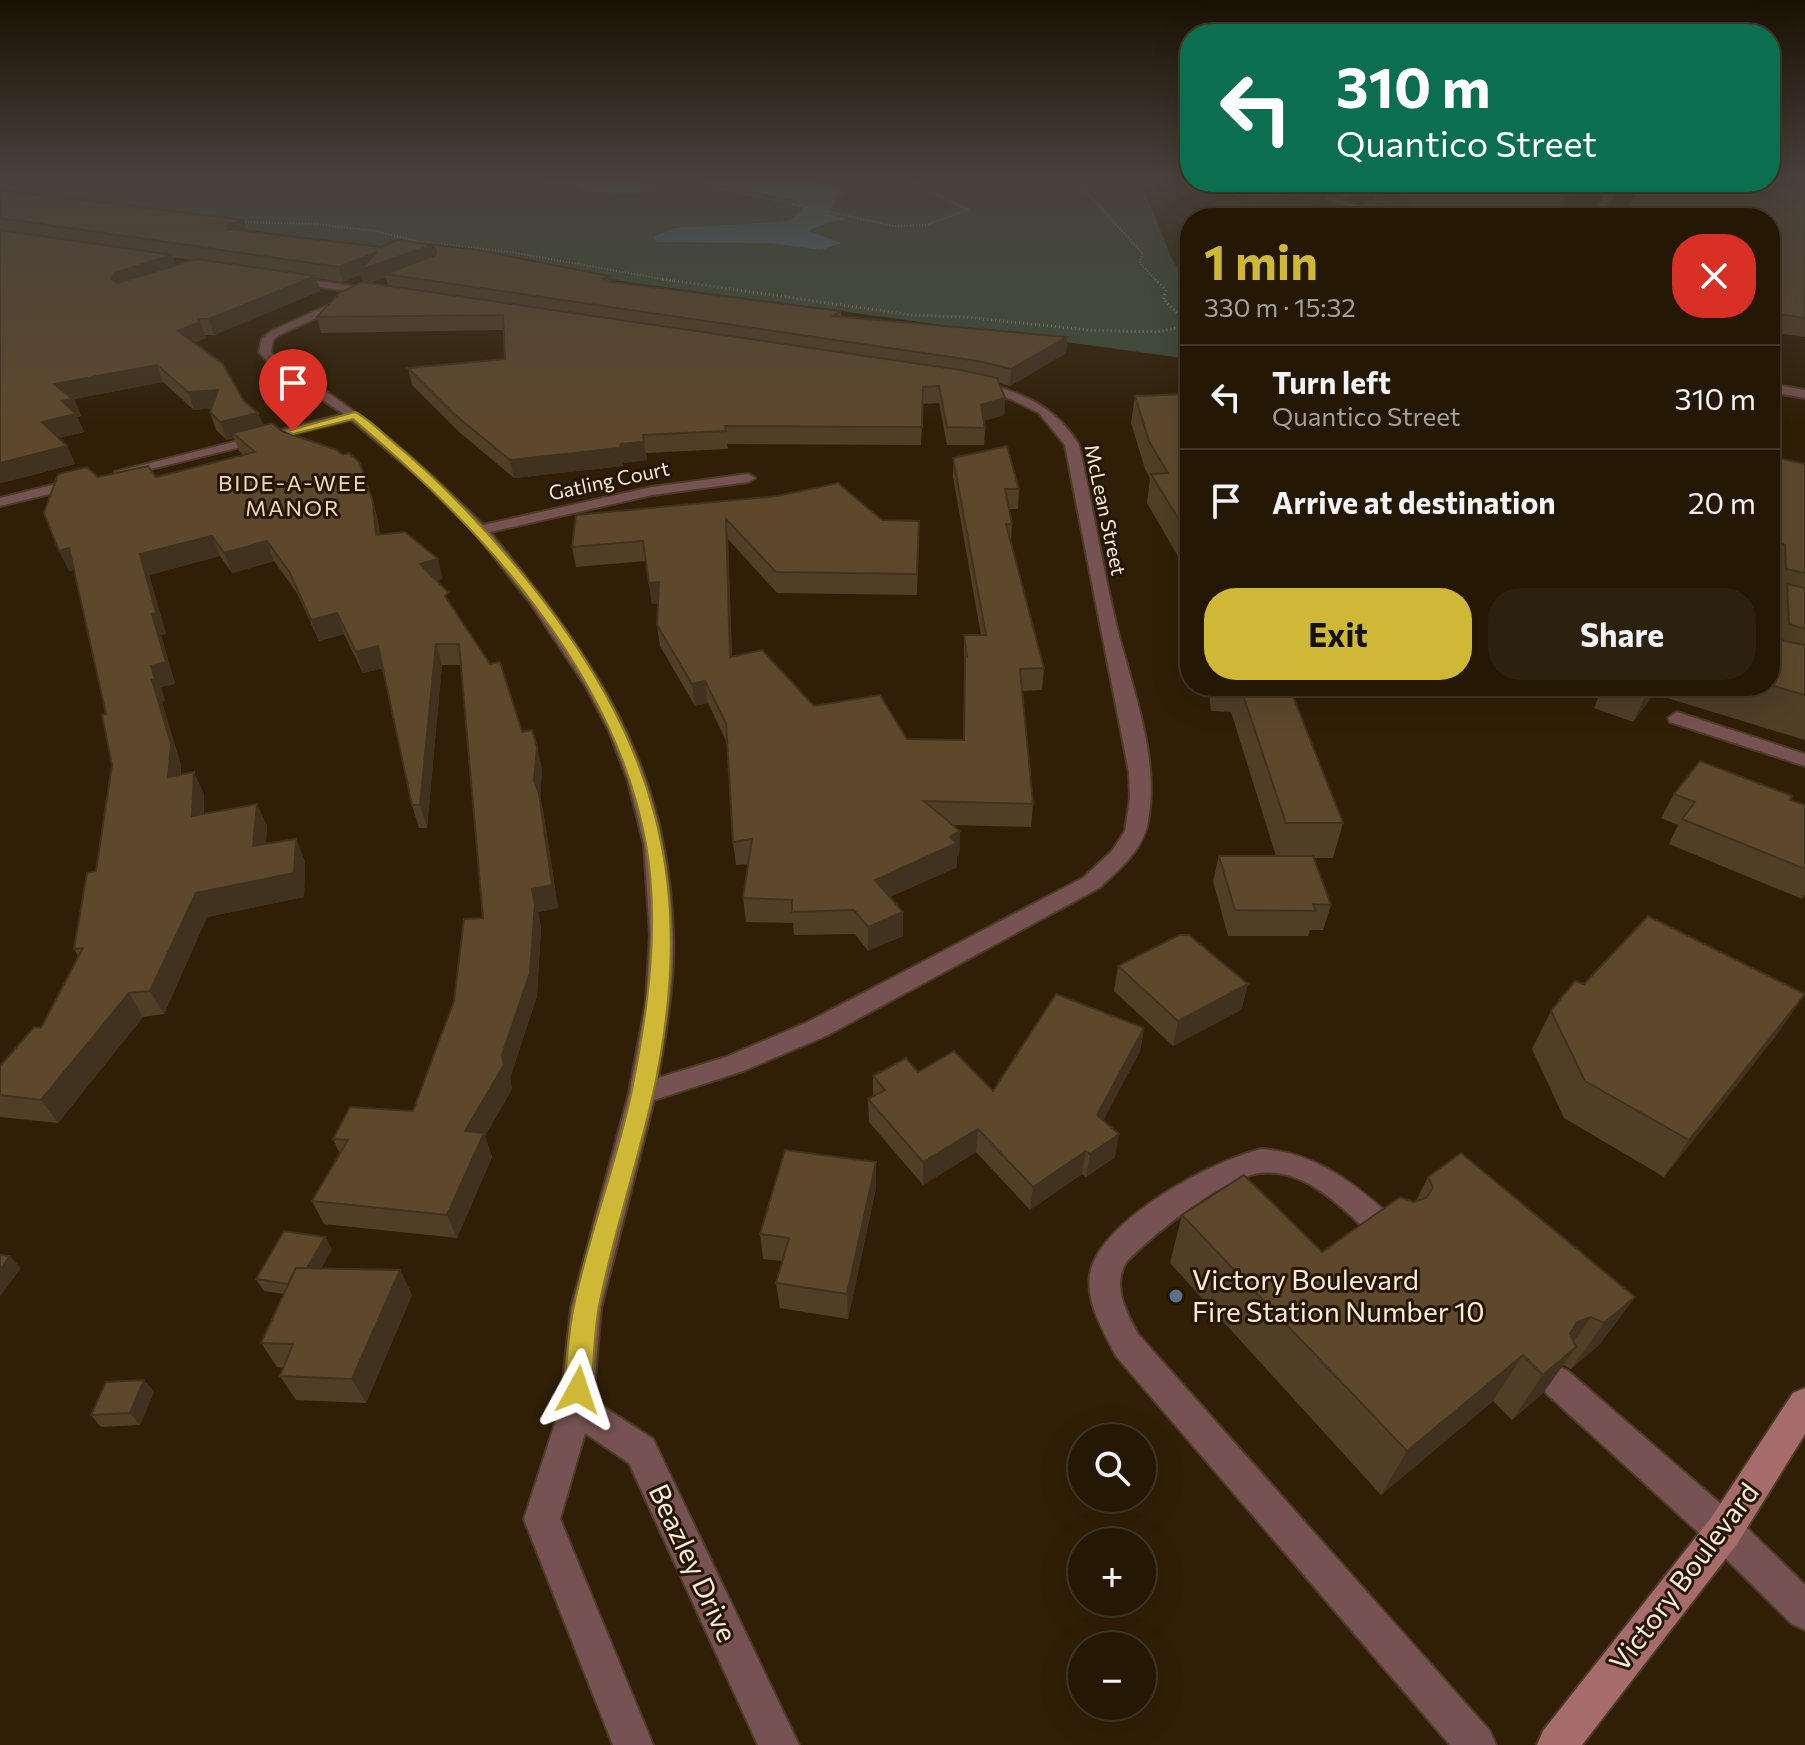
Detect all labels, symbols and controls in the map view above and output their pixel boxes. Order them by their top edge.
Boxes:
text: 310 m [1336,51,1491,120]
icon: left [1204,56,1308,160]
text: Quantico Street [1336,120,1597,164]
text: 1 min [1204,231,1318,290]
button: close [1672,234,1756,318]
text: 330 m · 15:32 [1204,291,1356,322]
pin [259,349,327,431]
icon: arrive [271,361,315,405]
text: Turn left [1272,363,1391,400]
icon: left [1204,375,1248,419]
text: 310 m [1675,379,1756,416]
text: Quantico Street [1272,400,1460,431]
street label: McLean Street [1080,442,1132,577]
street label: Gatling Court [546,456,671,505]
district label: BIDE-A-WEE MANOR [218,469,368,521]
icon: arrive [1204,479,1248,523]
text: Arrive at destination [1272,483,1556,520]
text: 20 m [1688,483,1756,520]
button: Exit [1204,588,1472,680]
button: Share [1488,588,1756,680]
place label: Victory Boulevard Fire Station Number 10 [1192,1262,1484,1328]
marker: Victory Boulevard Fire Station Number 10 [1167,1287,1185,1305]
position arrow [536,1348,620,1432]
map controls [1068,1424,1156,1720]
button: search [1068,1424,1156,1512]
street label: Victory Boulevard [1601,1476,1765,1677]
street label: Beazley Drive [642,1478,745,1647]
button: + [1068,1528,1156,1616]
button: − [1068,1632,1156,1720]

